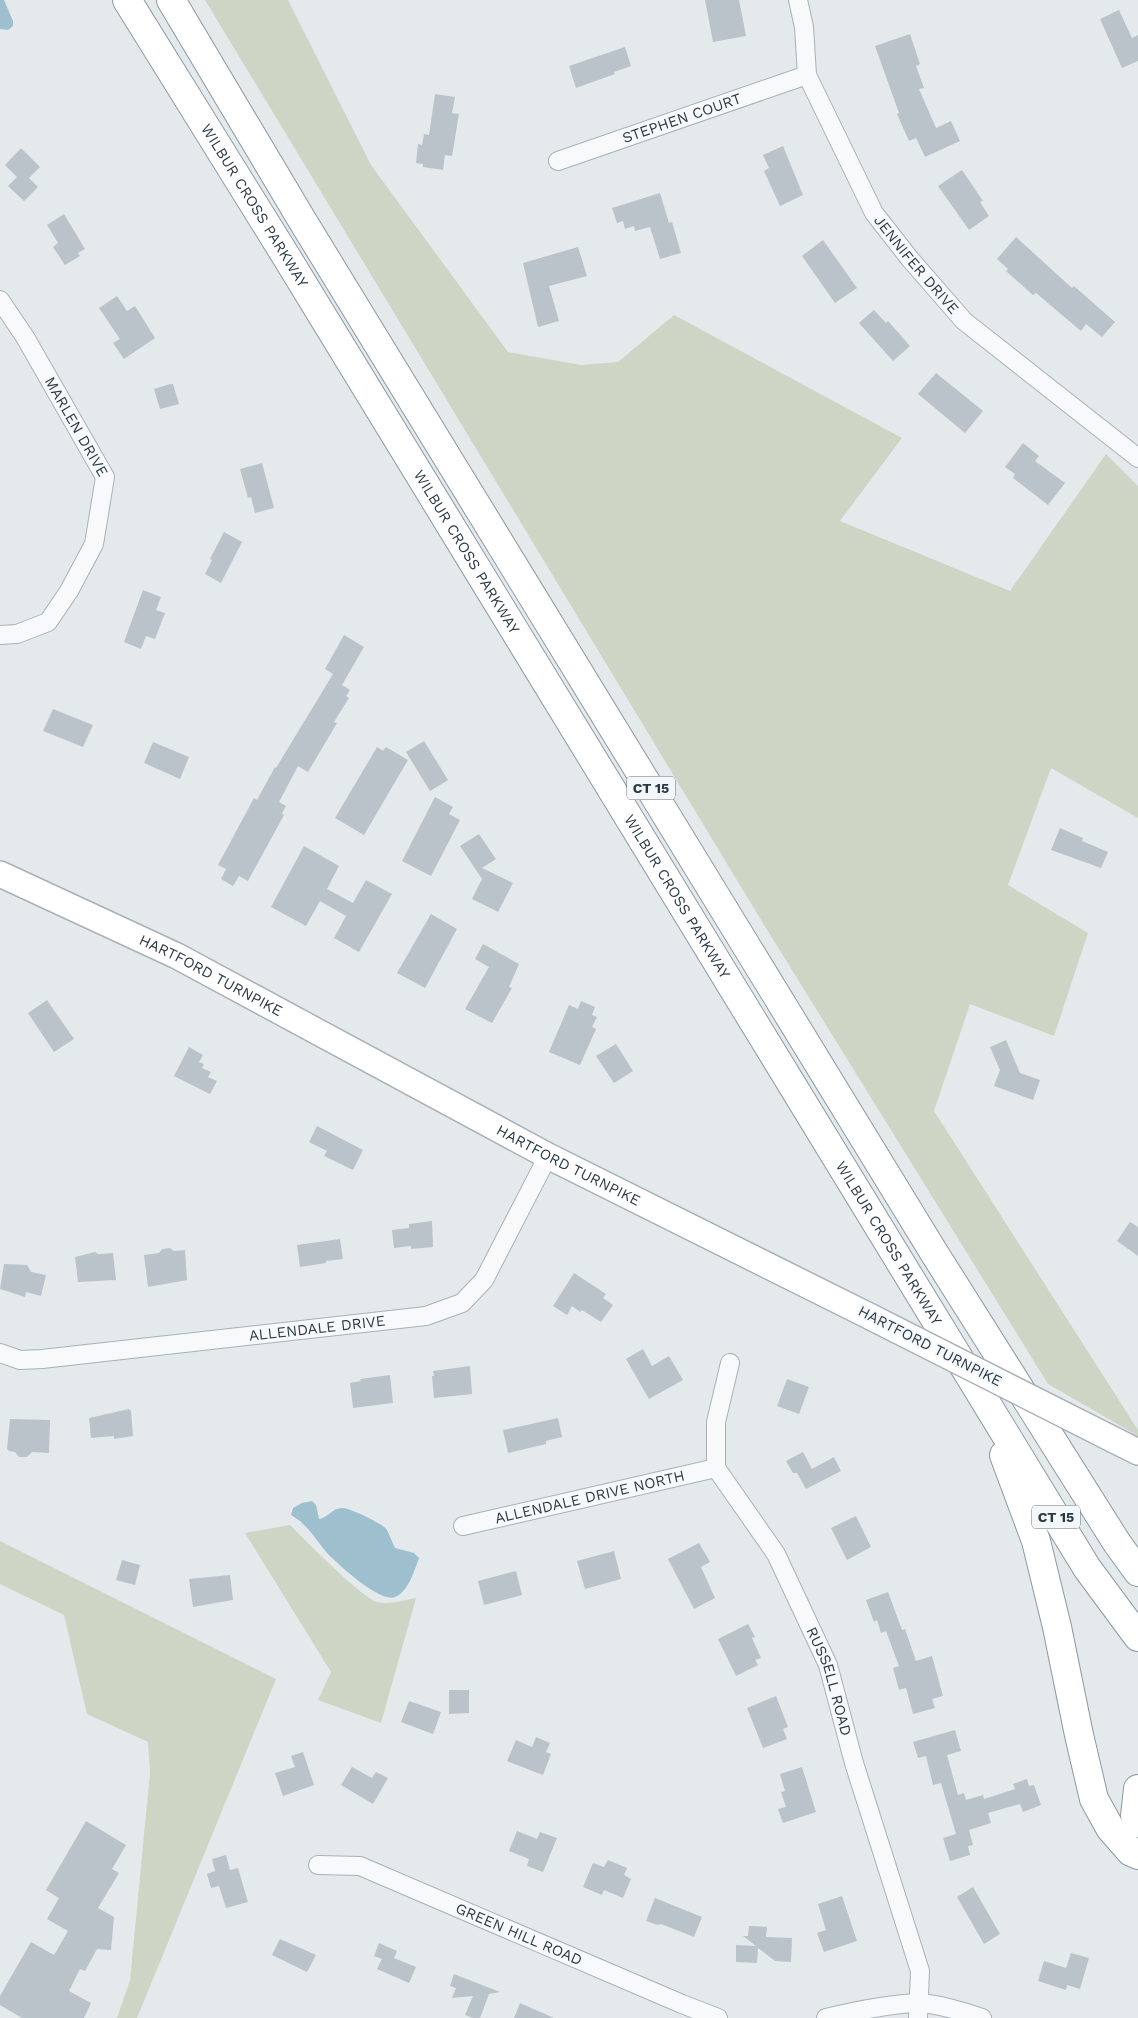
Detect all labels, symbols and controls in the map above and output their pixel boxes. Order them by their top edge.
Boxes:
street label: STEPHEN COURT [620,89,744,147]
street label: WILBUR CROSS PARKWAY [197,121,312,291]
street label: JENNIFER DRIVE [870,212,963,318]
street label: MARLEN DRIVE [41,374,112,480]
street label: WILBUR CROSS PARKWAY [410,467,524,637]
road number: CT 15 [627,776,675,800]
street label: WILBUR CROSS PARKWAY [620,811,734,982]
street label: HARTFORD TURNPIKE [136,931,286,1020]
street label: HARTFORD TURNPIKE [493,1121,643,1210]
street label: WILBUR CROSS PARKWAY [832,1158,946,1329]
street label: HARTFORD TURNPIKE [855,1302,1005,1390]
street label: ALLENDALE DRIVE [248,1312,386,1345]
street label: ALLENDALE DRIVE NORTH [493,1466,686,1527]
road number: CT 15 [1032,1505,1080,1528]
street label: RUSSELL ROAD [803,1624,855,1738]
street label: GREEN HILL ROAD [453,1899,585,1969]

